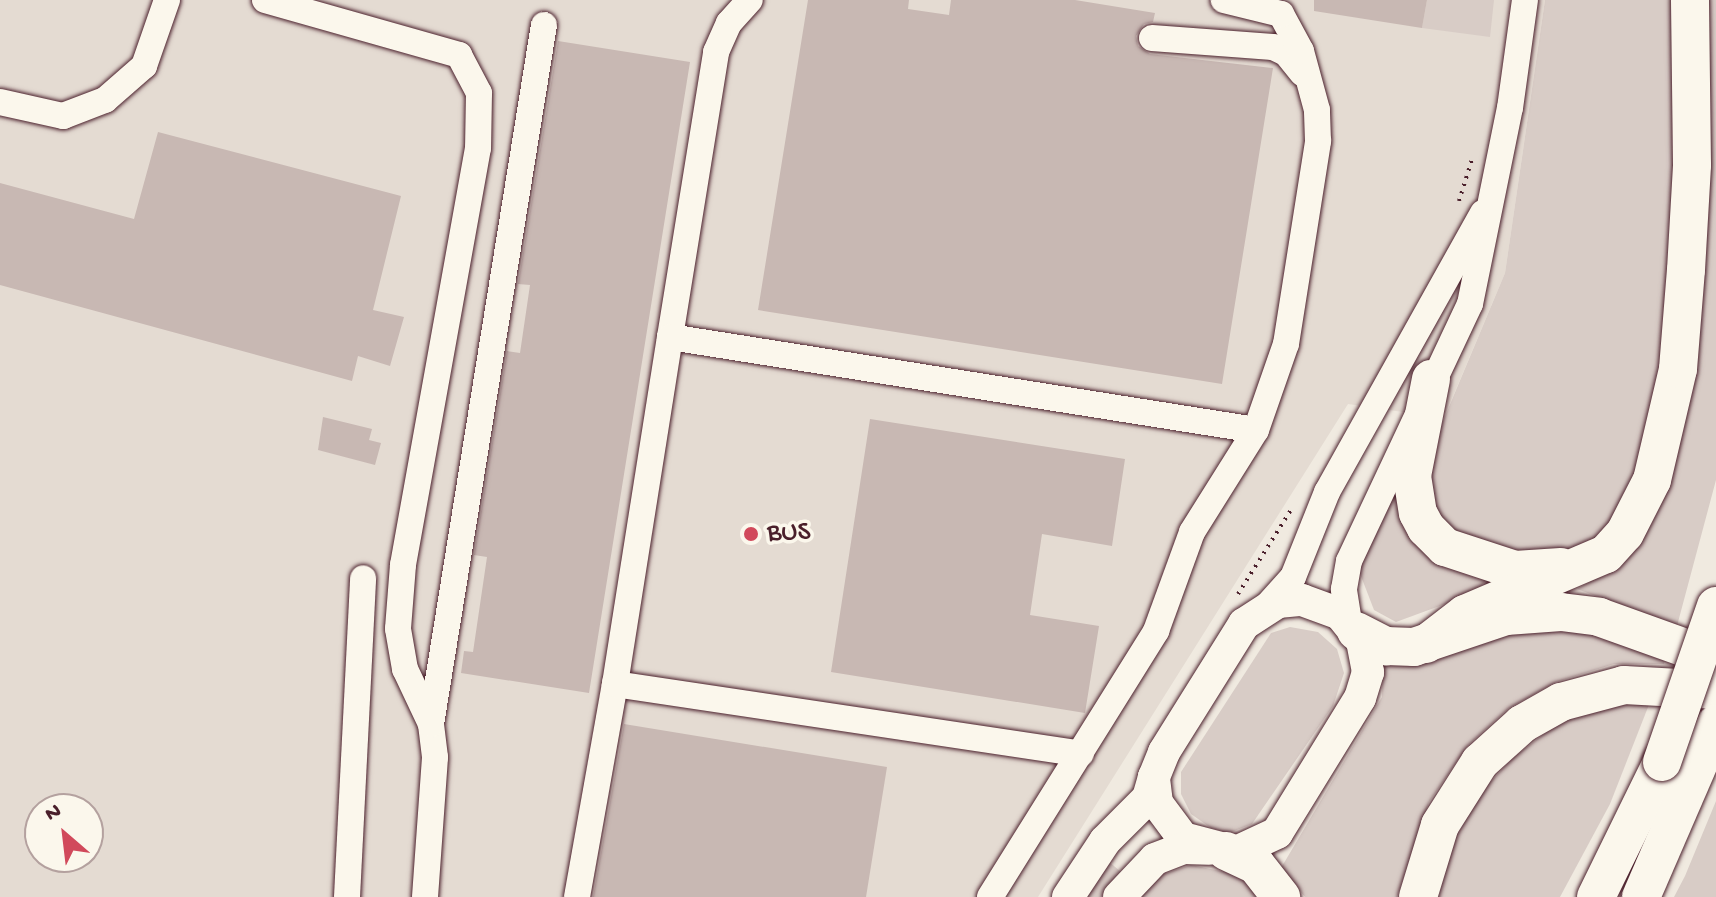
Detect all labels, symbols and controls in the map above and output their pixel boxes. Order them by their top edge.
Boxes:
place label: BUS [767,517,810,551]
marker: BUS [742,525,760,543]
north arrow [24,793,104,873]
text: N [41,799,66,828]

